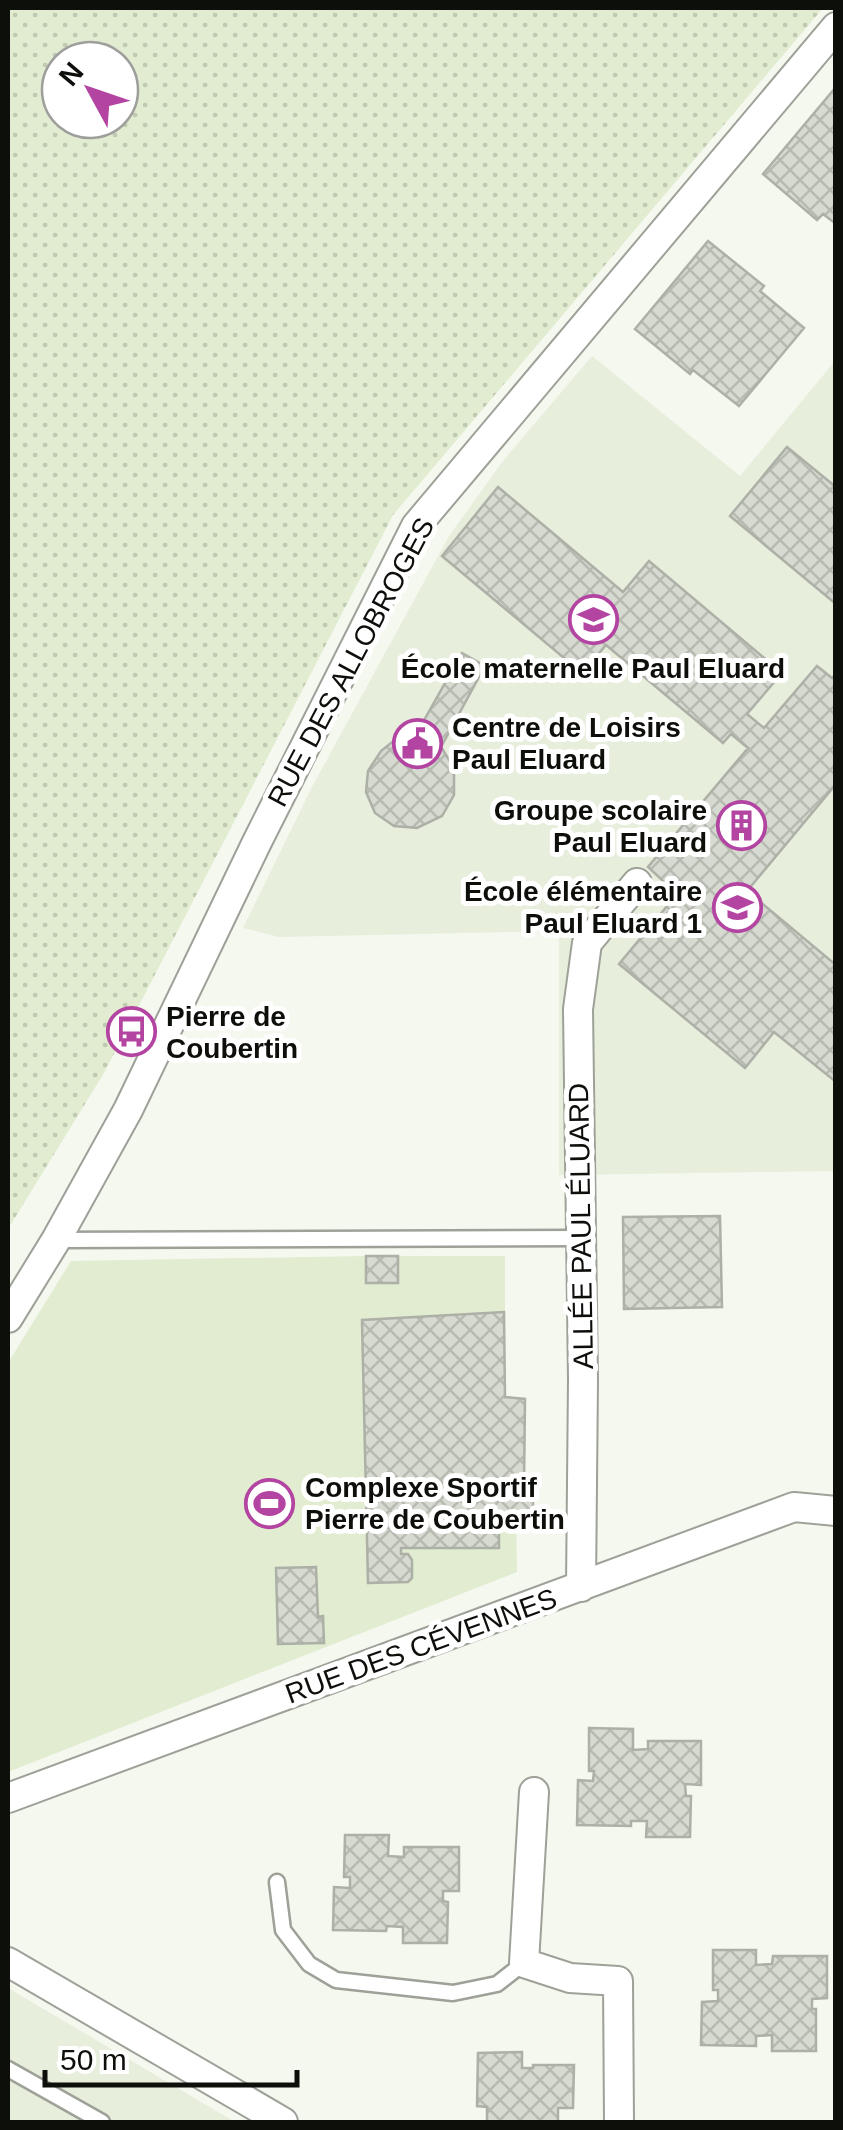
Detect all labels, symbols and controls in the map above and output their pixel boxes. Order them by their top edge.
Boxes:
north arrow [40,40,140,140]
text: N [53,57,90,92]
street label: RUE DES ALLOBROGES [262,513,440,811]
school or university icon: École maternelle Paul Eluard [567,594,619,646]
place label: École maternelle Paul Eluard [401,653,785,684]
place label: Centre de Loisirs Paul Eluard [452,712,681,775]
public building icon: Centre de Loisirs Paul Eluard [391,717,443,769]
place label: Groupe scolaire Paul Eluard [494,795,707,858]
building icon: Groupe scolaire Paul Eluard [716,800,768,852]
place label: École élémentaire Paul Eluard 1 [464,876,702,939]
school or university icon: École élémentaire Paul Eluard 1 [711,881,763,933]
place label: Pierre de Coubertin [166,1001,298,1064]
bus stop icon: Pierre de Coubertin [105,1006,157,1058]
street label: ALLÉE PAUL ÉLUARD [563,1083,599,1369]
place label: Complexe Sportif Pierre de Coubertin [305,1472,565,1535]
sports icon: Complexe Sportif Pierre de Coubertin [244,1477,296,1529]
street label: RUE DES CÉVENNES [281,1582,561,1710]
scale bar [45,2025,298,2087]
text: 50 m [60,2043,127,2076]

